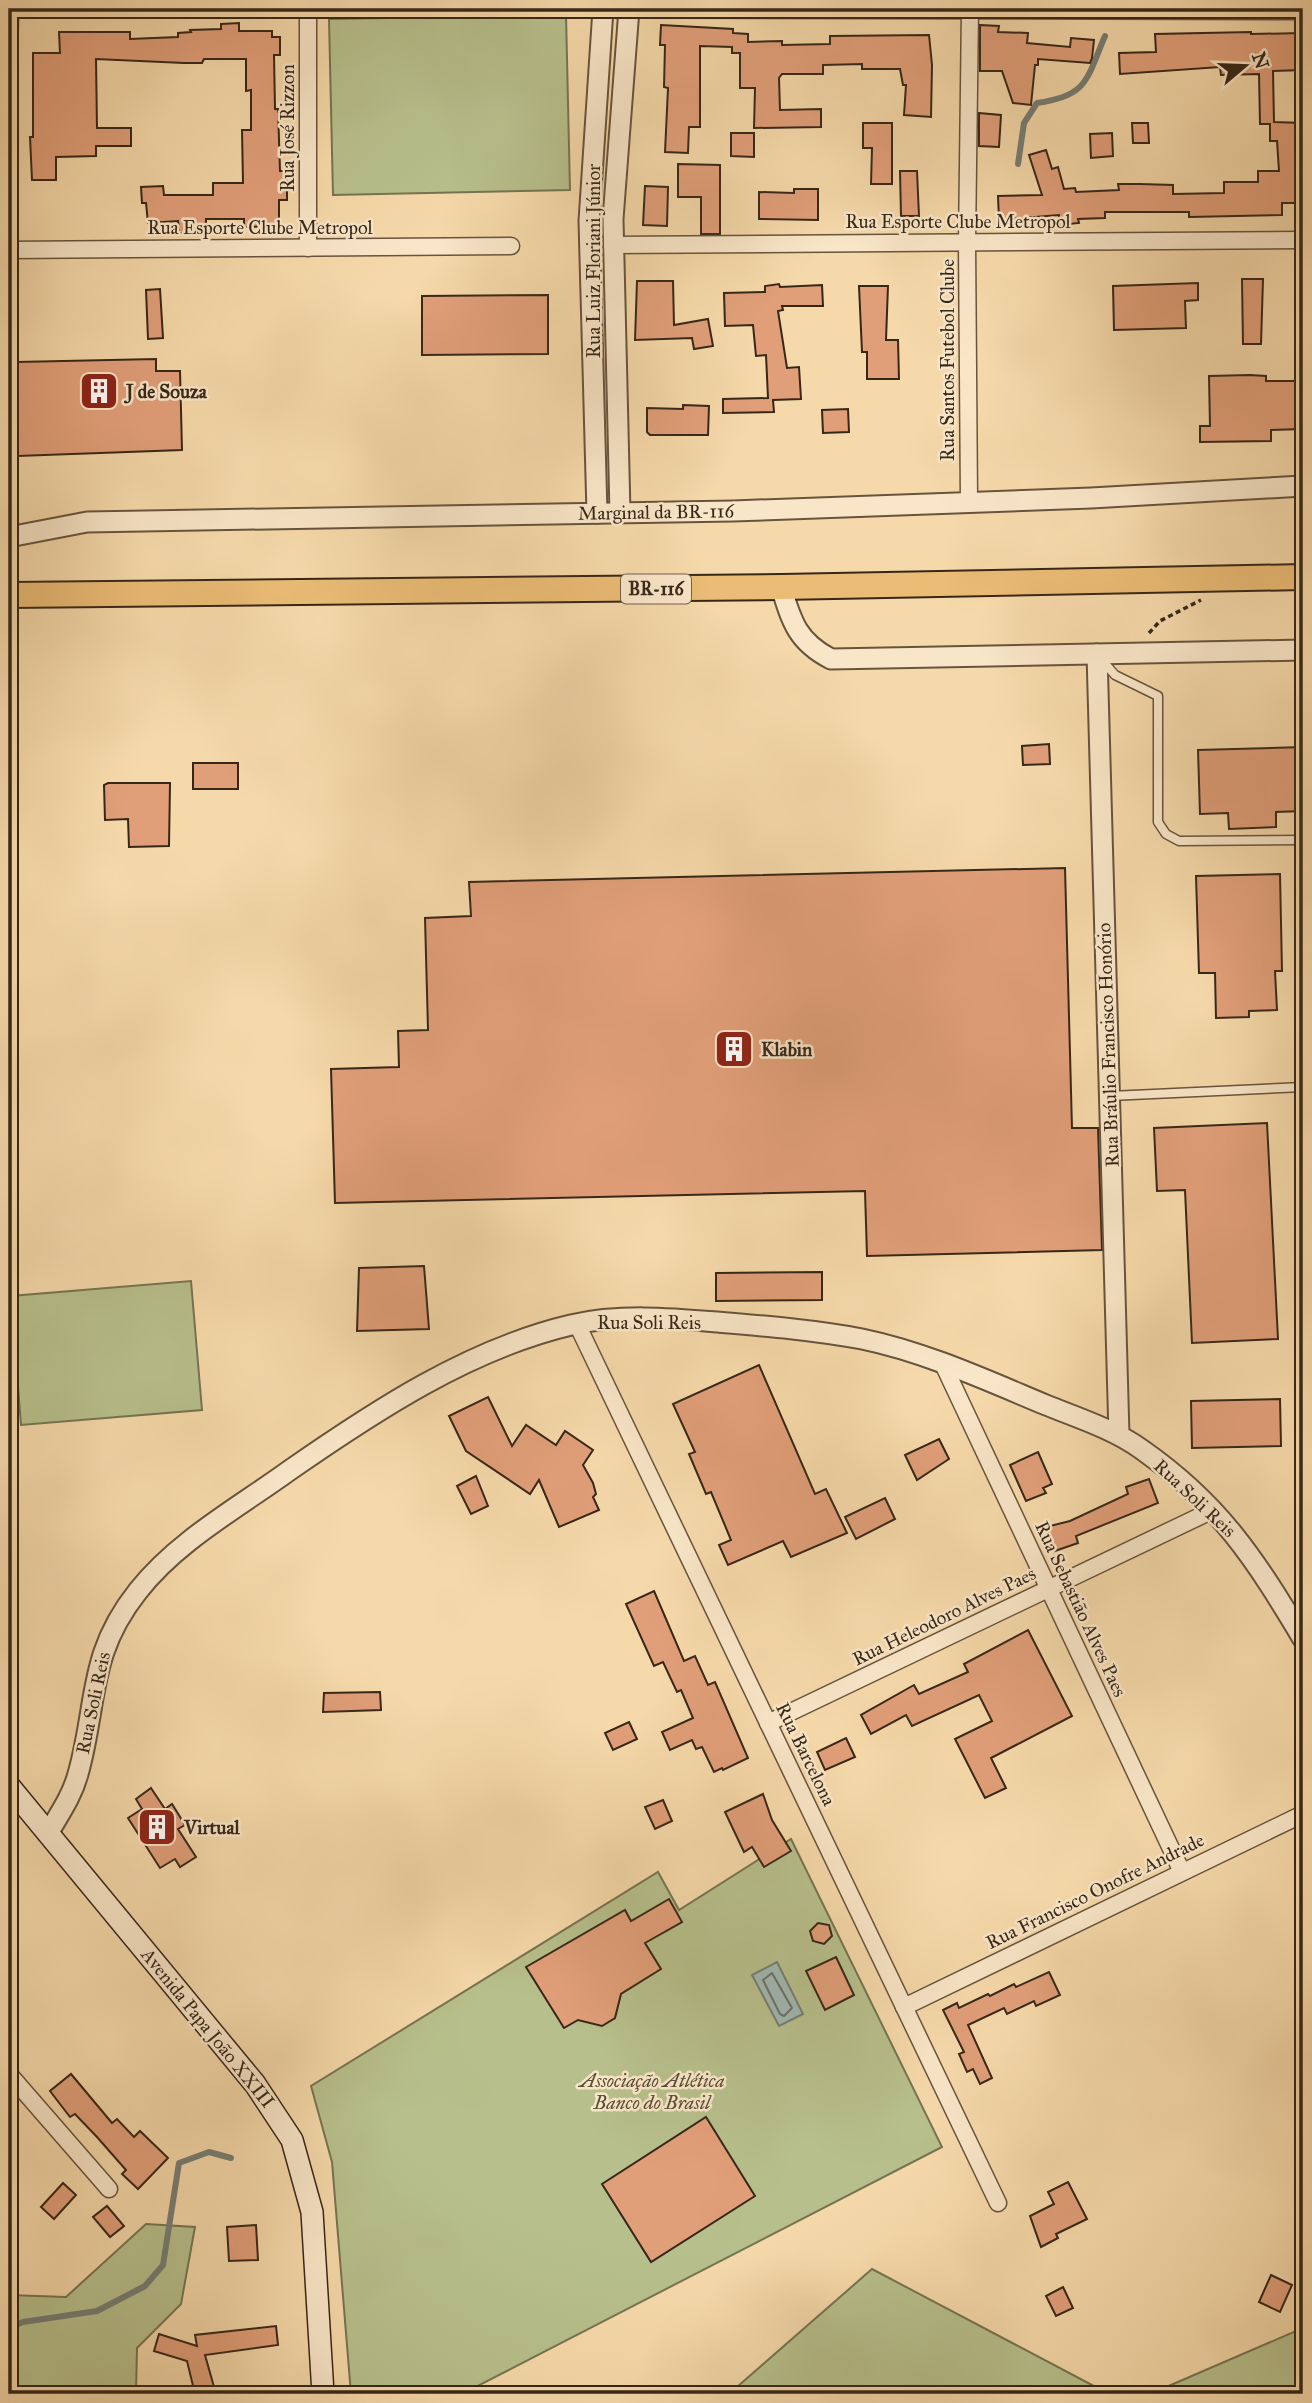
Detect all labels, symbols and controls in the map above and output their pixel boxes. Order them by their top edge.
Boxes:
north arrow [1210,32,1280,102]
text: N [1247,49,1274,72]
street label: Rua José Rizzon [276,64,300,192]
street label: Rua Luiz Floriani Júnior [582,163,606,358]
street label: Rua Esporte Clube Metropol [845,210,1072,233]
street label: Rua Esporte Clube Metropol [147,216,374,239]
street label: Rua Santos Futebol Clube [936,259,959,461]
building icon: J de Souza [78,370,120,412]
place label: J de Souza [123,380,208,404]
street label: Marginal da BR-116 [578,499,736,526]
road number: BR-116 [621,574,691,604]
street label: Rua Bráulio Francisco Honório [1092,922,1124,1168]
building icon: Klabin [713,1028,755,1070]
place label: Klabin [761,1038,813,1061]
street label: Rua Soli Reis [597,1311,701,1334]
street label: Rua Soli Reis [1149,1454,1241,1542]
street label: Rua Sebastião Alves Paes [1030,1518,1132,1701]
street label: Rua Heleodoro Alves Paes [849,1562,1040,1670]
street label: Rua Soli Reis [71,1650,115,1756]
street label: Rua Barcelona [771,1699,841,1810]
building icon: Virtual [136,1806,178,1848]
place label: Virtual [183,1816,240,1839]
street label: Rua Francisco Onofre Andrade [982,1828,1208,1954]
street label: Avenida Papa João XXIII [135,1943,280,2113]
park label: Associação Atlética Banco do Brasil [578,2069,724,2114]

